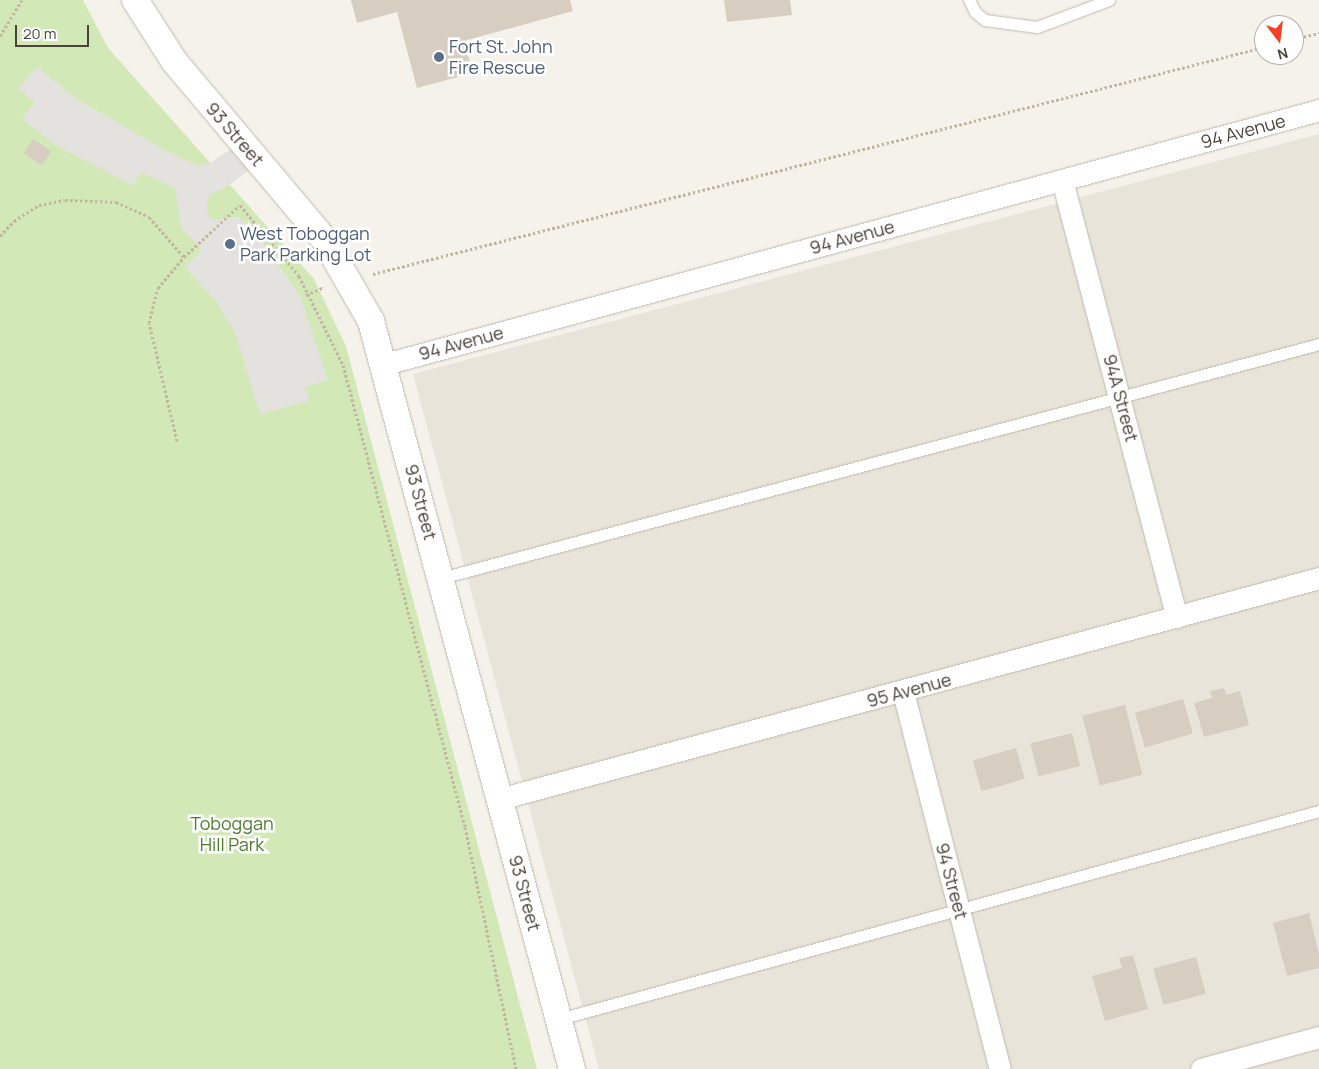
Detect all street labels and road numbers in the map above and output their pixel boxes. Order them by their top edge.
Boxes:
street label: 93 Street [201,98,269,170]
street label: 94 Avenue [1198,109,1288,153]
street label: 94 Avenue [807,215,897,259]
street label: 94 Avenue [416,321,506,365]
street label: 94A Street [1099,352,1143,444]
street label: 93 Street [401,462,441,542]
street label: 95 Avenue [864,668,954,712]
street label: 94 Street [931,840,973,922]
street label: 93 Street [505,853,545,933]

